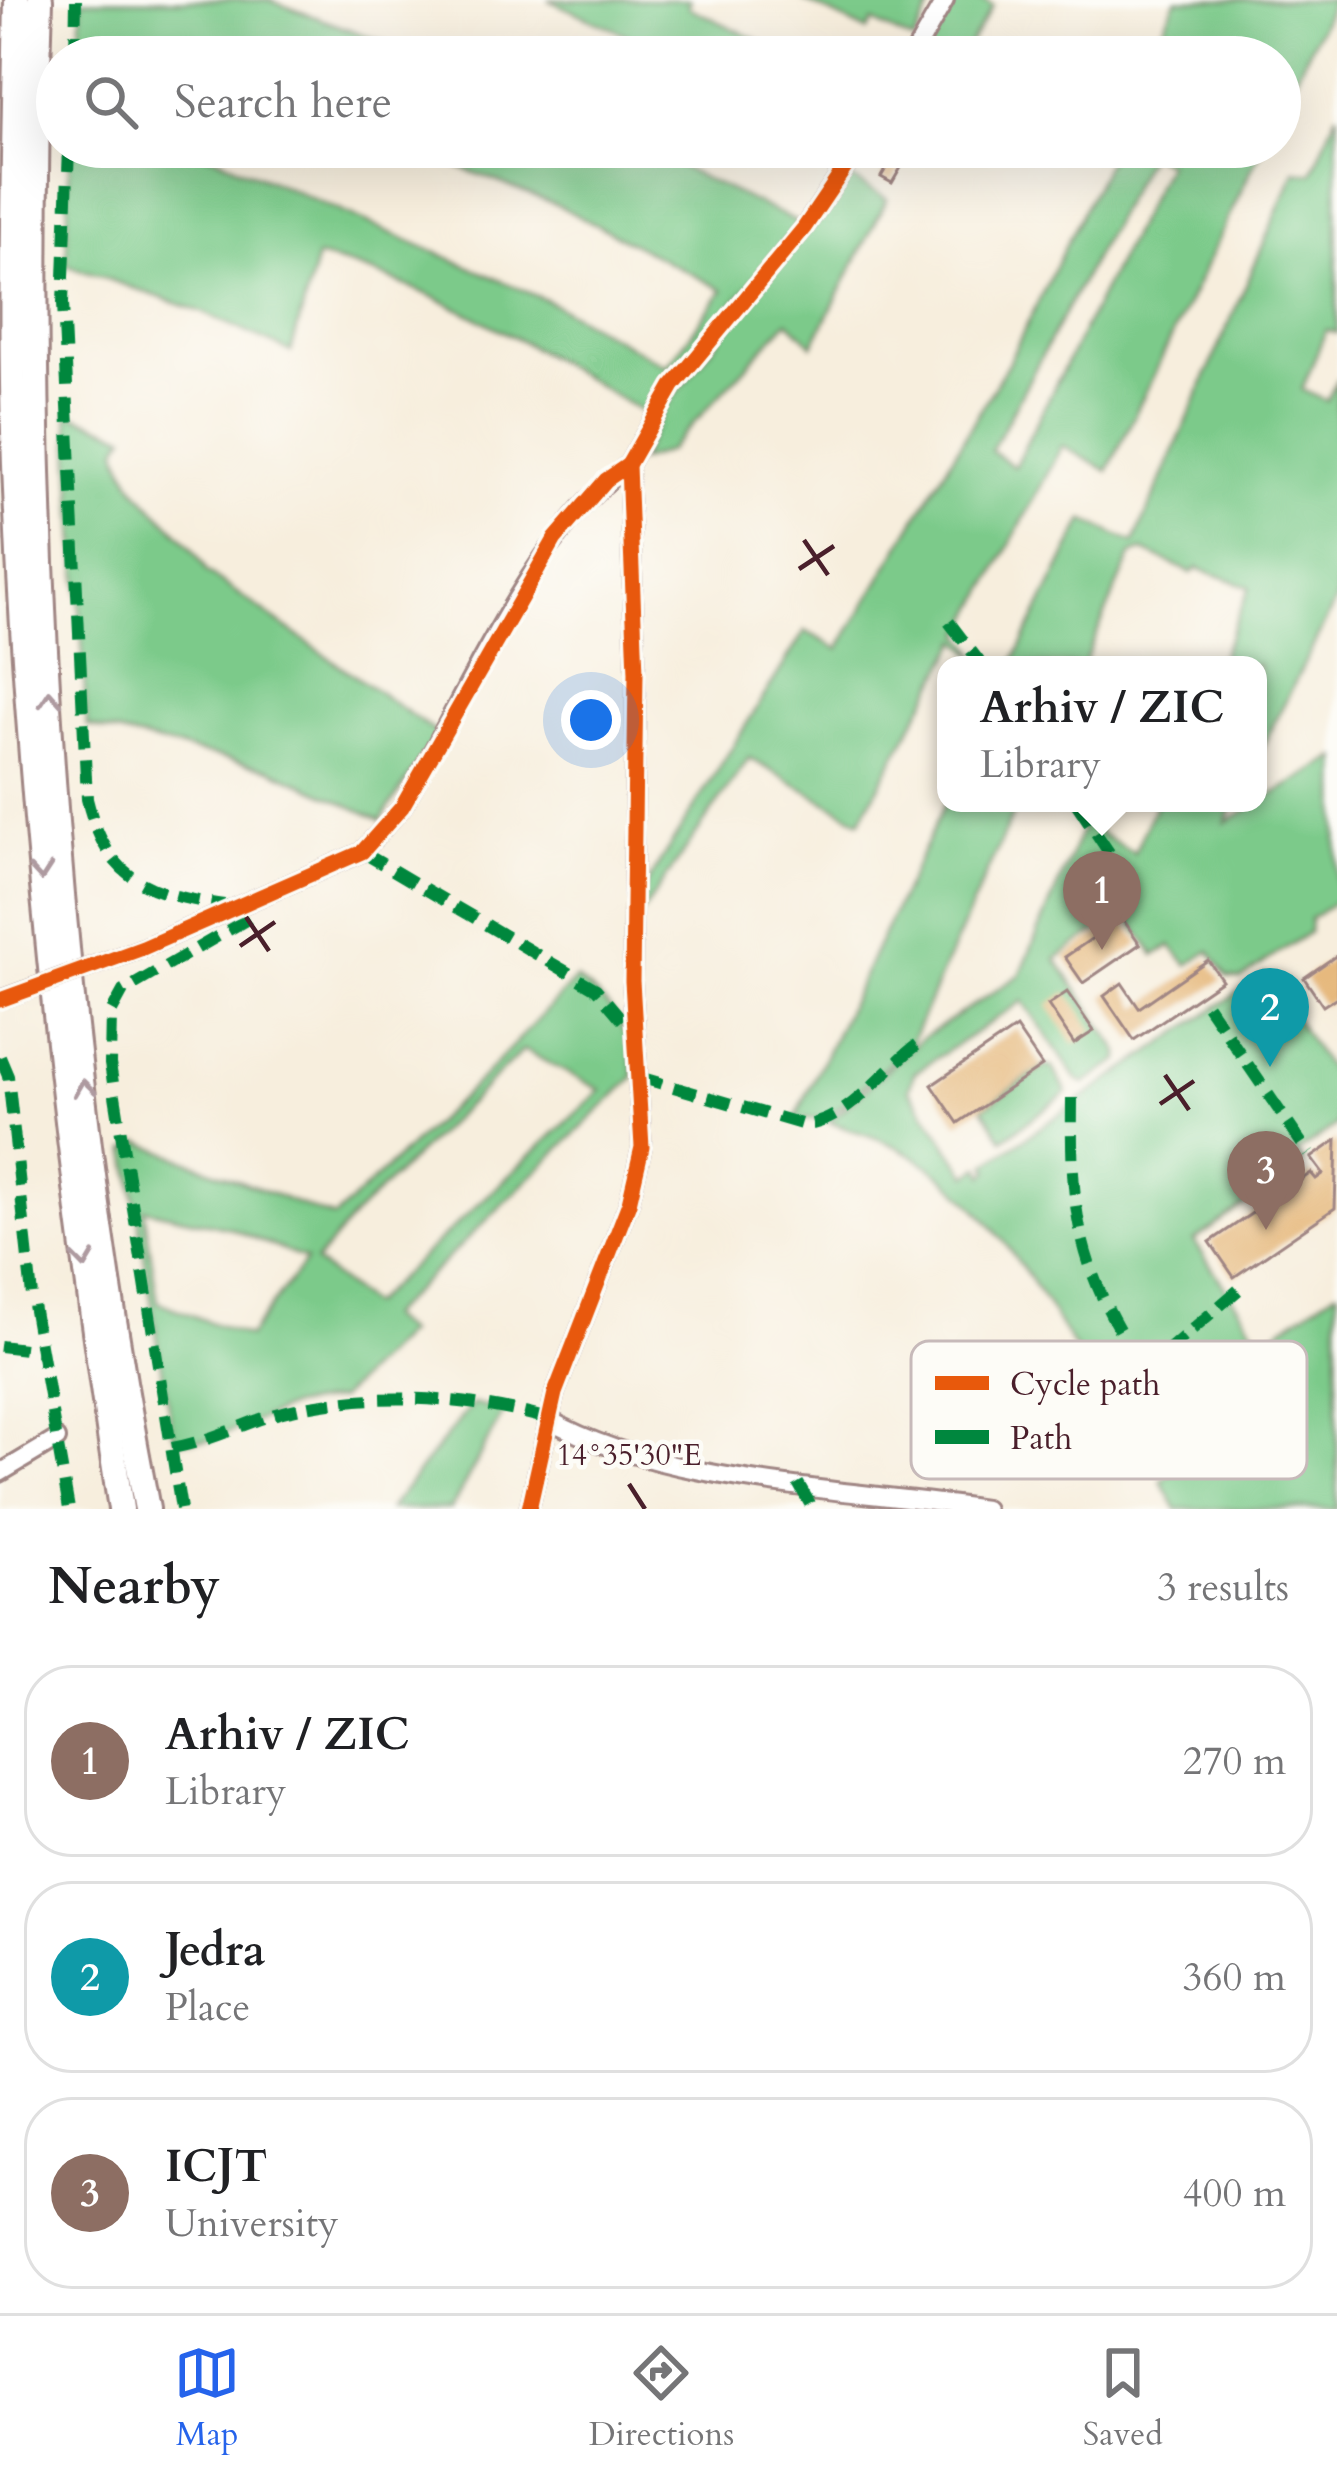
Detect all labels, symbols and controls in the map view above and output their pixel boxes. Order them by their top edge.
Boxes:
search box [36,36,1301,168]
icon: search [78,69,144,135]
text: Search here [174,72,392,133]
popup [937,656,1267,812]
text: Arhiv / ZIC [980,677,1224,738]
one-way arrow [38,689,64,708]
your location [561,690,621,750]
text: Library [980,738,1101,791]
pin: 1 [1063,851,1141,950]
one-way arrow [28,863,53,882]
pin: 2 [1231,968,1309,1067]
one-way arrow [72,1078,98,1097]
pin: 3 [1227,1131,1305,1230]
one-way arrow [71,1250,97,1269]
legend [911,1341,1307,1479]
text: Cycle path [1010,1362,1160,1407]
text: Path [1010,1416,1072,1461]
text: 14°35'30"E [556,1435,702,1476]
text: Nearby [48,1552,220,1622]
text: 3 results [1157,1561,1289,1614]
text: Arhiv / ZIC [165,1704,410,1765]
text: 1 [80,1735,100,1788]
text: 270 m [1183,1735,1286,1788]
text: Library [165,1765,286,1818]
text: Jedra [165,1920,265,1981]
text: 2 [80,1951,100,2004]
text: 360 m [1183,1951,1286,2004]
text: Place [165,1981,250,2034]
text: ICJT [165,2136,267,2197]
text: 3 [80,2167,100,2220]
text: 400 m [1183,2167,1286,2220]
text: University [165,2197,339,2250]
tab: Map [174,2340,240,2457]
tab: Directions [589,2340,734,2457]
tab: Saved [1083,2340,1163,2457]

